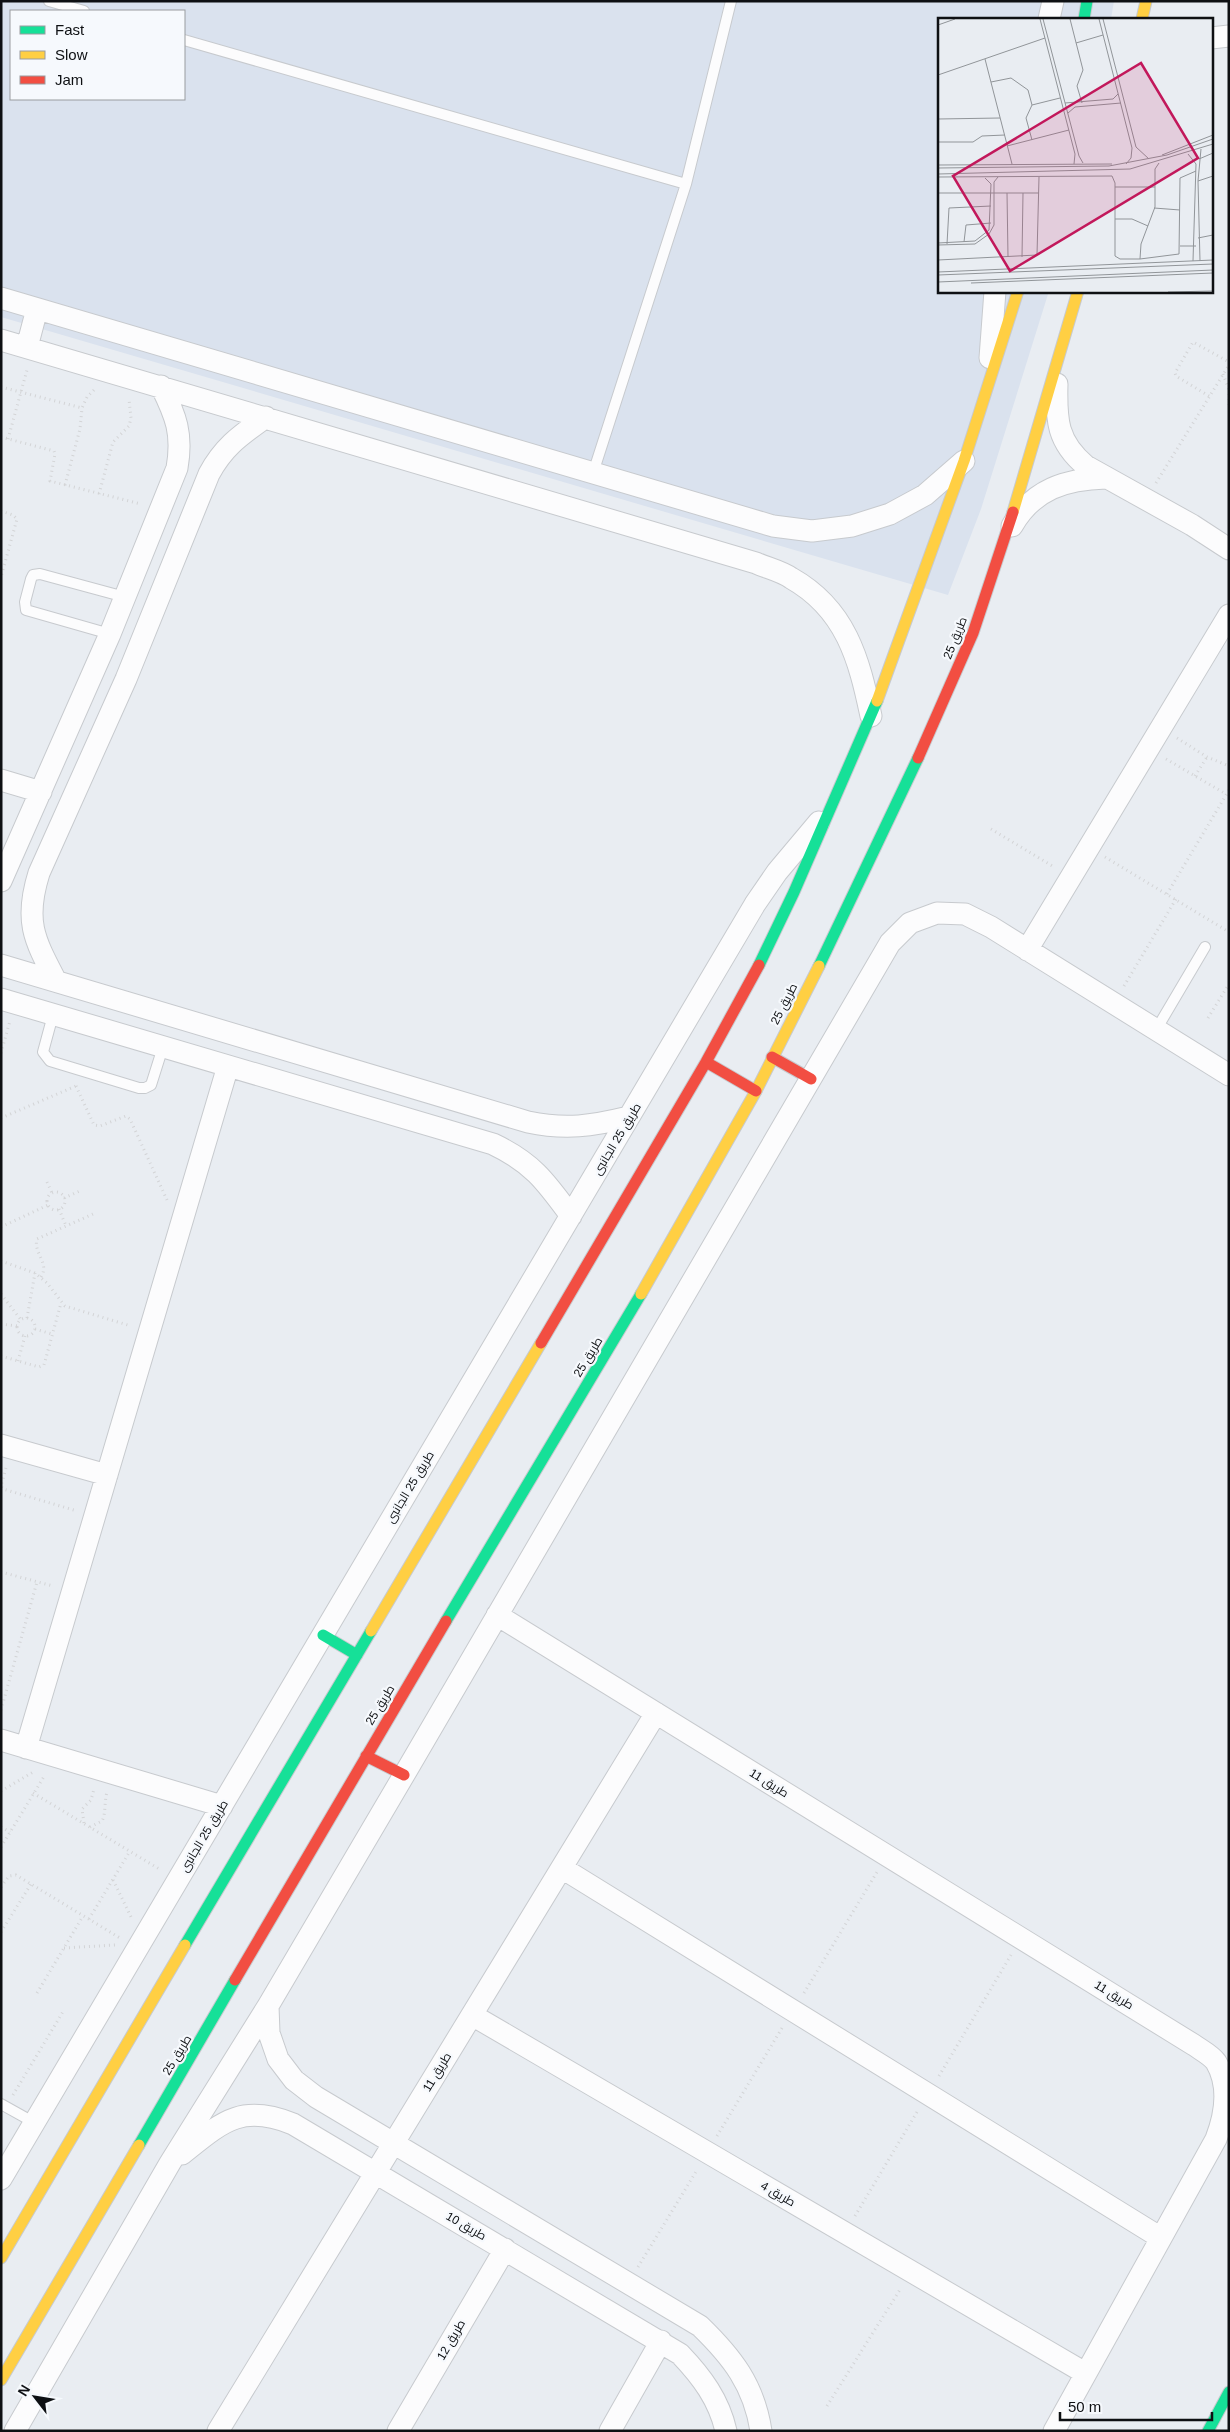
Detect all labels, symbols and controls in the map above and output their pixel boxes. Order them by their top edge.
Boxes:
legend [10,10,185,100]
inset map [938,18,1212,292]
text: Fast [55,21,85,38]
text: Slow [55,46,88,63]
text: Jam [55,71,83,88]
street label: طريق 25 [940,615,970,661]
street label: طريق 25 [768,981,800,1027]
street label: طريق 25 الجانبى [590,1100,644,1177]
street label: طريق 25 [571,1334,605,1380]
street label: طريق 25 الجانبى [383,1448,437,1525]
street label: طريق 25 [363,1682,397,1728]
street label: طريق 11 [747,1766,791,1800]
street label: طريق 25 الجانبى [177,1797,231,1874]
street label: طريق 11 [1092,1978,1136,2012]
street label: طريق 25 [160,2032,194,2078]
street label: طريق 11 [420,2050,454,2094]
street label: طريق 4 [758,2179,798,2209]
street label: طريق 10 [443,2209,489,2243]
street label: طريق 12 [434,2317,468,2363]
north arrow [10,2372,60,2422]
text: N [14,2382,33,2399]
scale bar [1060,2390,1212,2422]
text: 50 m [1068,2398,1101,2415]

